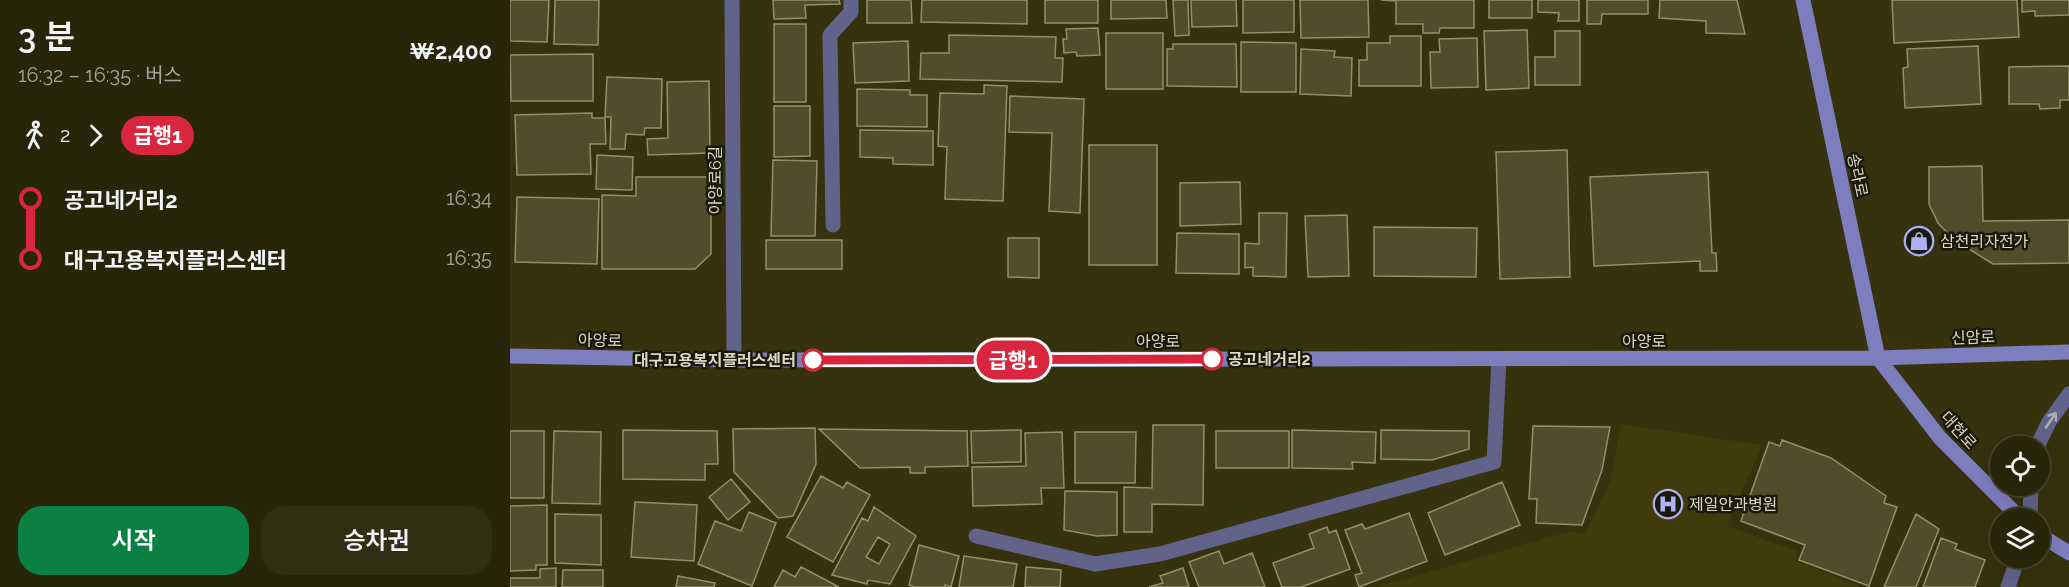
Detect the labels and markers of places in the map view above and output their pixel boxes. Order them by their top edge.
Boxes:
shop icon: 삼천리자전가 [1903,225,1935,257]
place label: 삼천리자전가 [1940,232,2029,251]
marker: 공고네거리2 [1201,348,1223,370]
marker: 대구고용복지플러스센터 [802,349,824,371]
place label: 공고네거리2 [1228,350,1311,369]
place label: 대구고용복지플러스센터 [634,351,796,370]
hospital icon: 제일안과병원 [1652,488,1684,520]
place label: 제일안과병원 [1689,495,1777,514]

